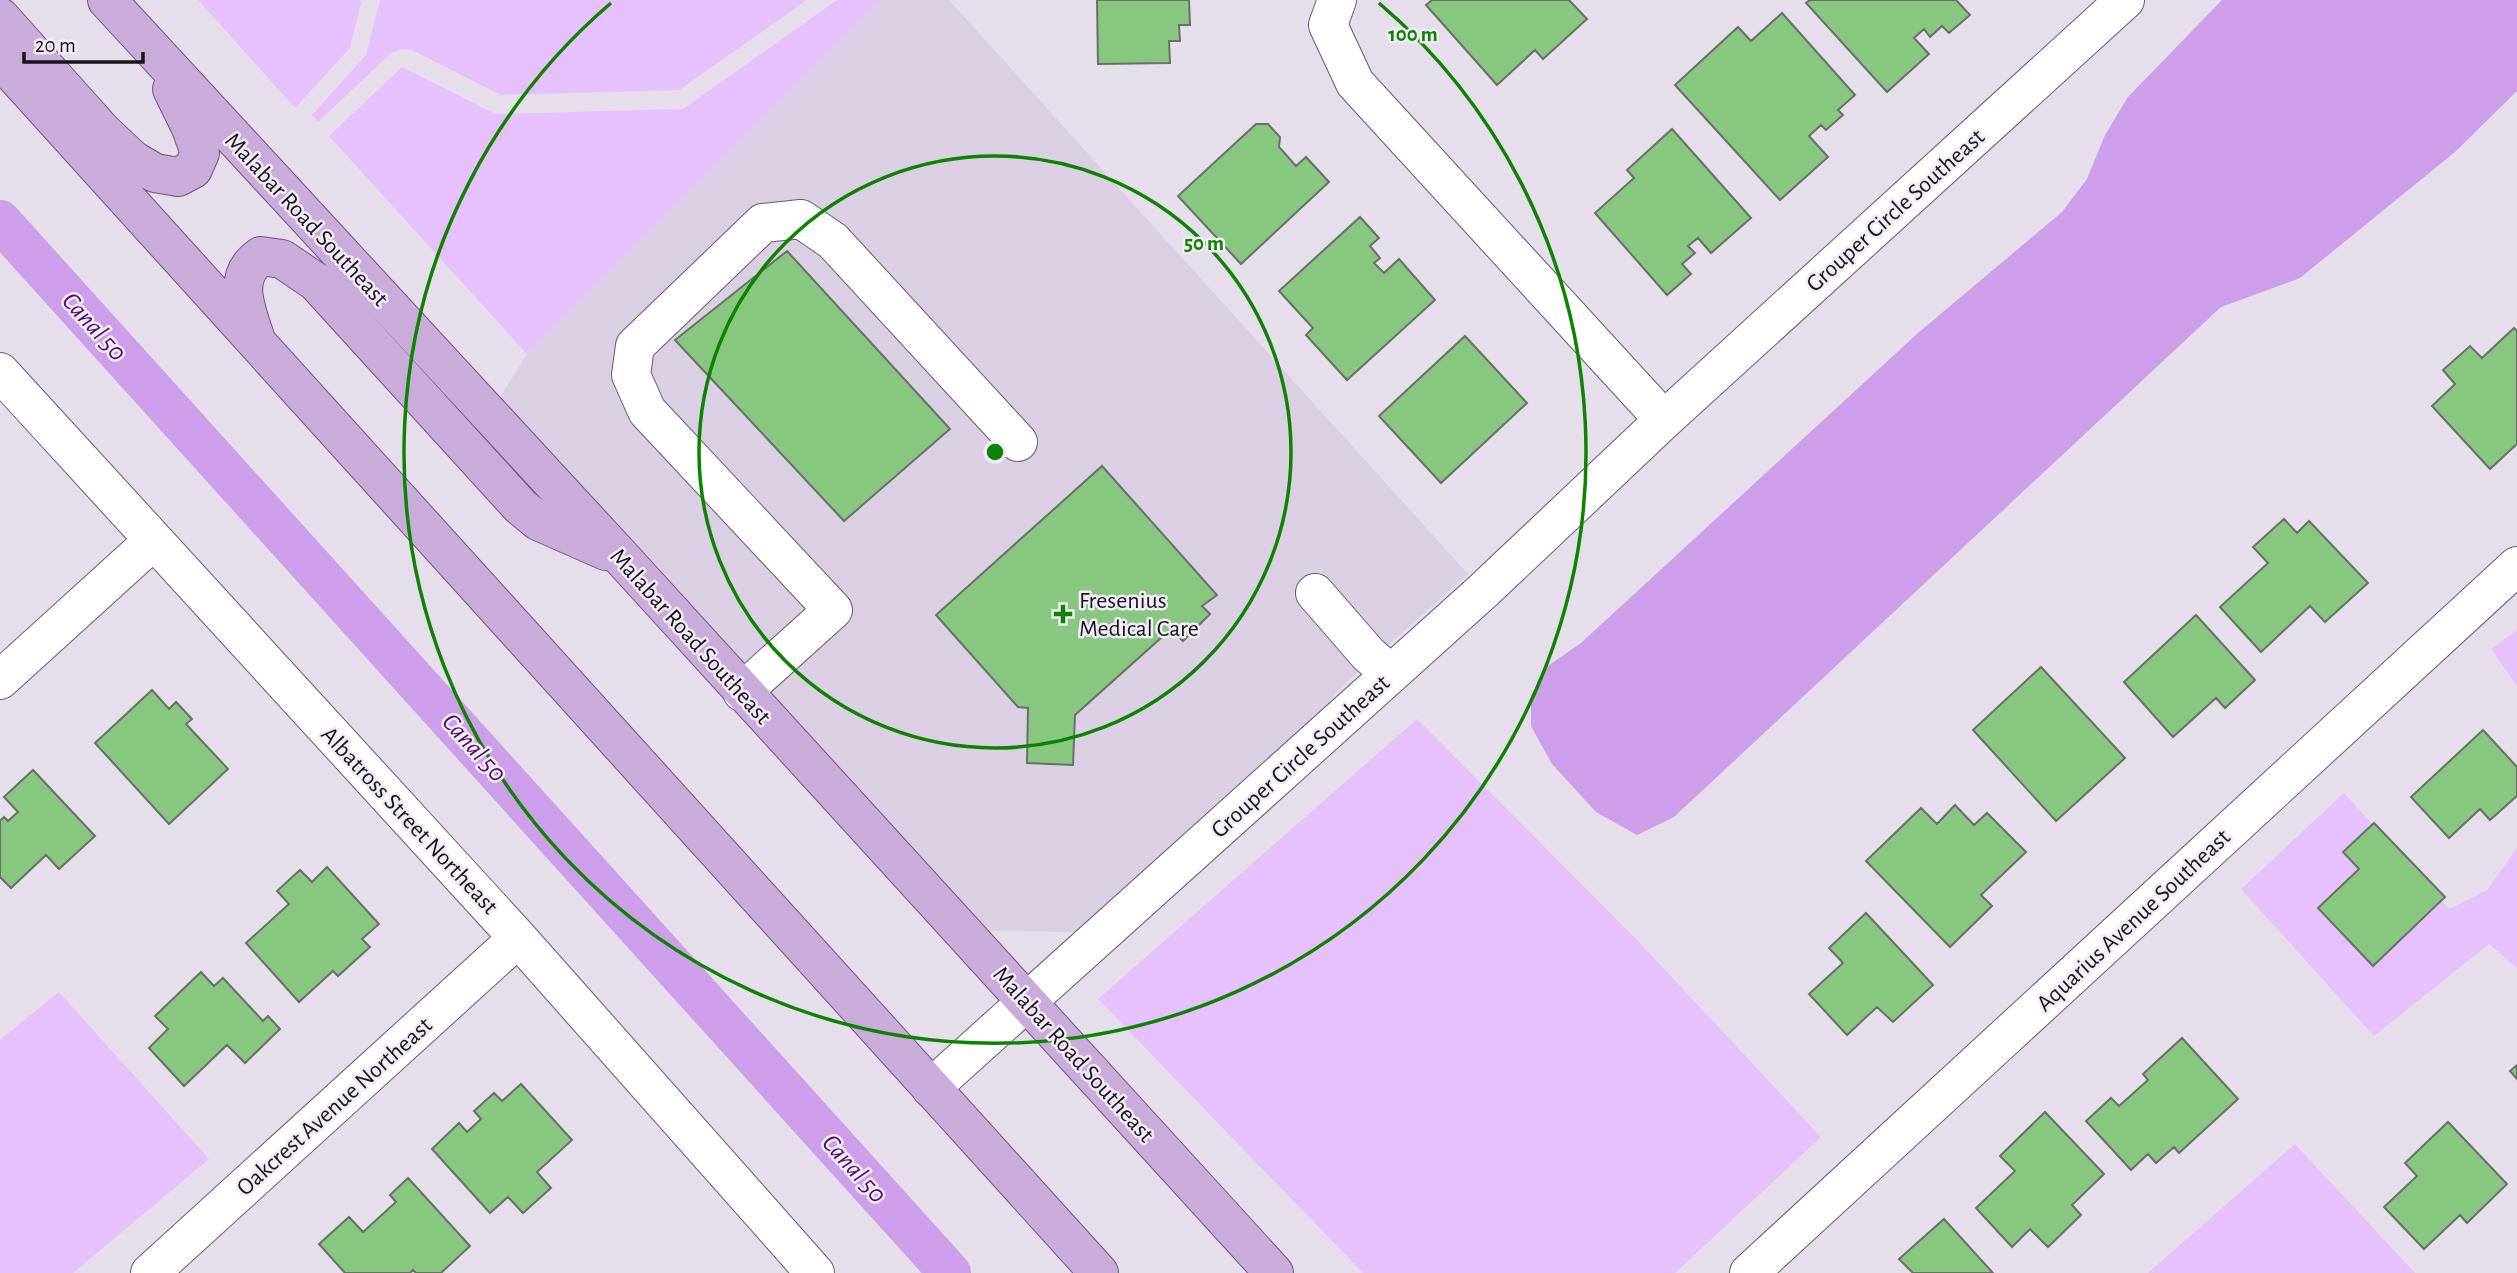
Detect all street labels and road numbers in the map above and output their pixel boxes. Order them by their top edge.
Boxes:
street label: Grouper Circle Southeast [1802,124,1990,297]
street label: Malabar Road Southeast [220,128,393,311]
street label: Malabar Road Southeast [605,544,775,729]
street label: Grouper Circle Southeast [1207,670,1395,843]
street label: Albatross Street Northeast [316,722,502,919]
street label: Aquarius Avenue Southeast [2032,825,2235,1016]
street label: Malabar Road Southeast [988,962,1158,1147]
street label: Oakcrest Avenue Northeast [233,1013,437,1200]

